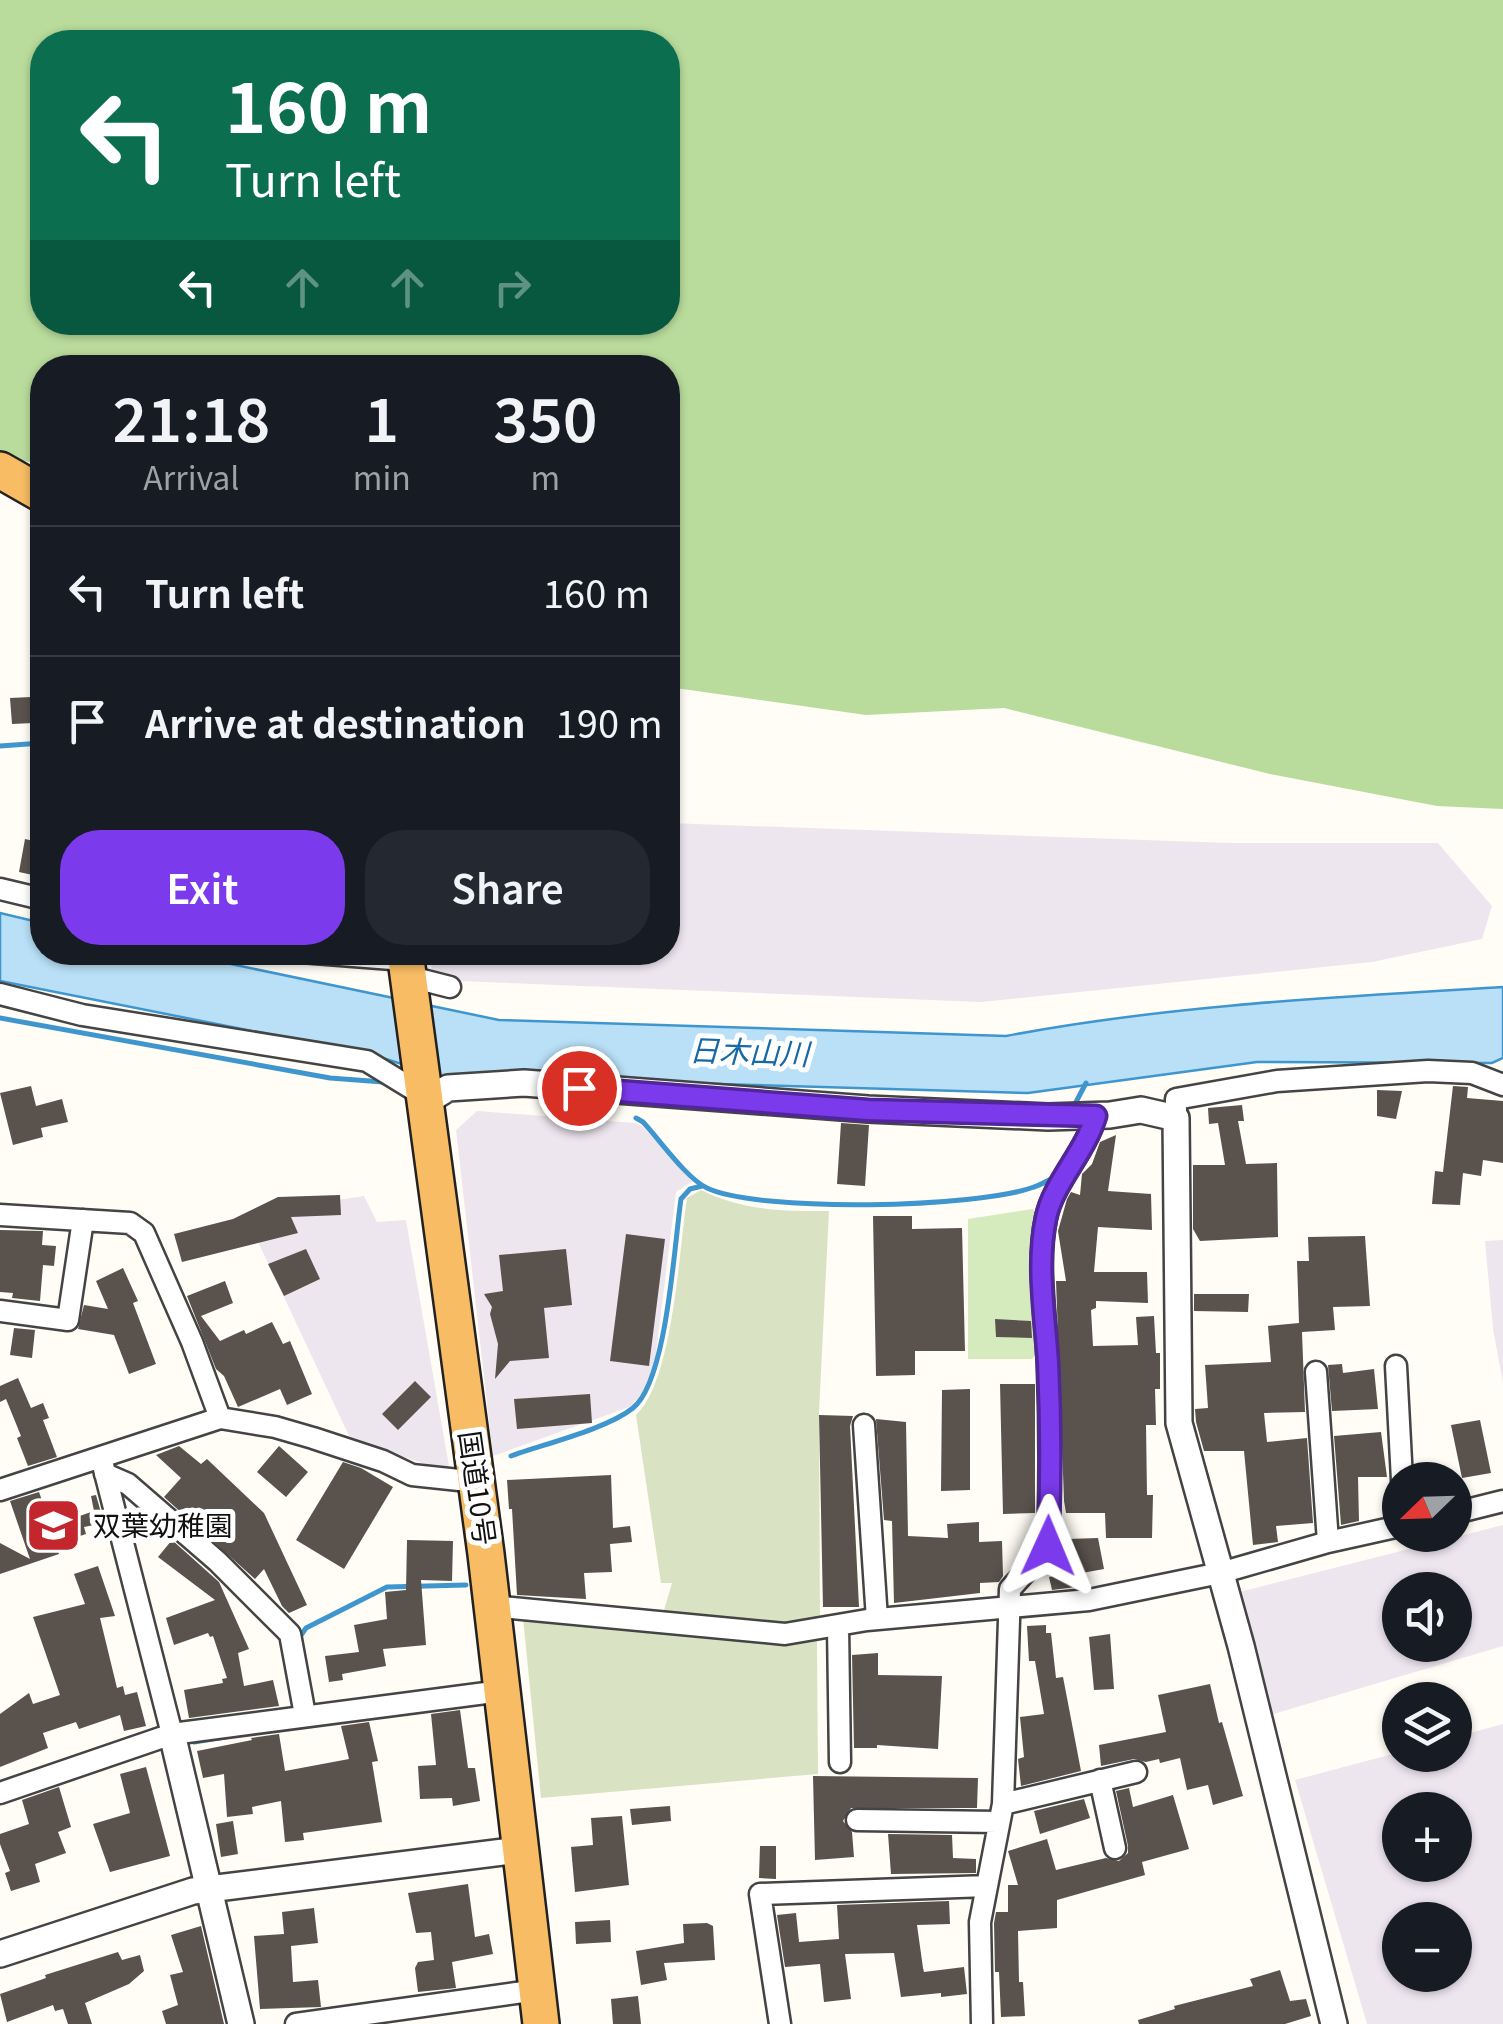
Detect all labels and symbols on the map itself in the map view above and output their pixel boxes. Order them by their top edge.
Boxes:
water label: 日木山川 [688,1026,813,1074]
pin [537,1046,622,1131]
street label: 国道10号 [451,1428,507,1547]
north arrow [1382,1462,1472,1552]
position arrow [996,1494,1100,1598]
school or university icon: 双葉幼稚園 [24,1496,84,1556]
place label: 双葉幼稚園 [93,1504,233,1544]

